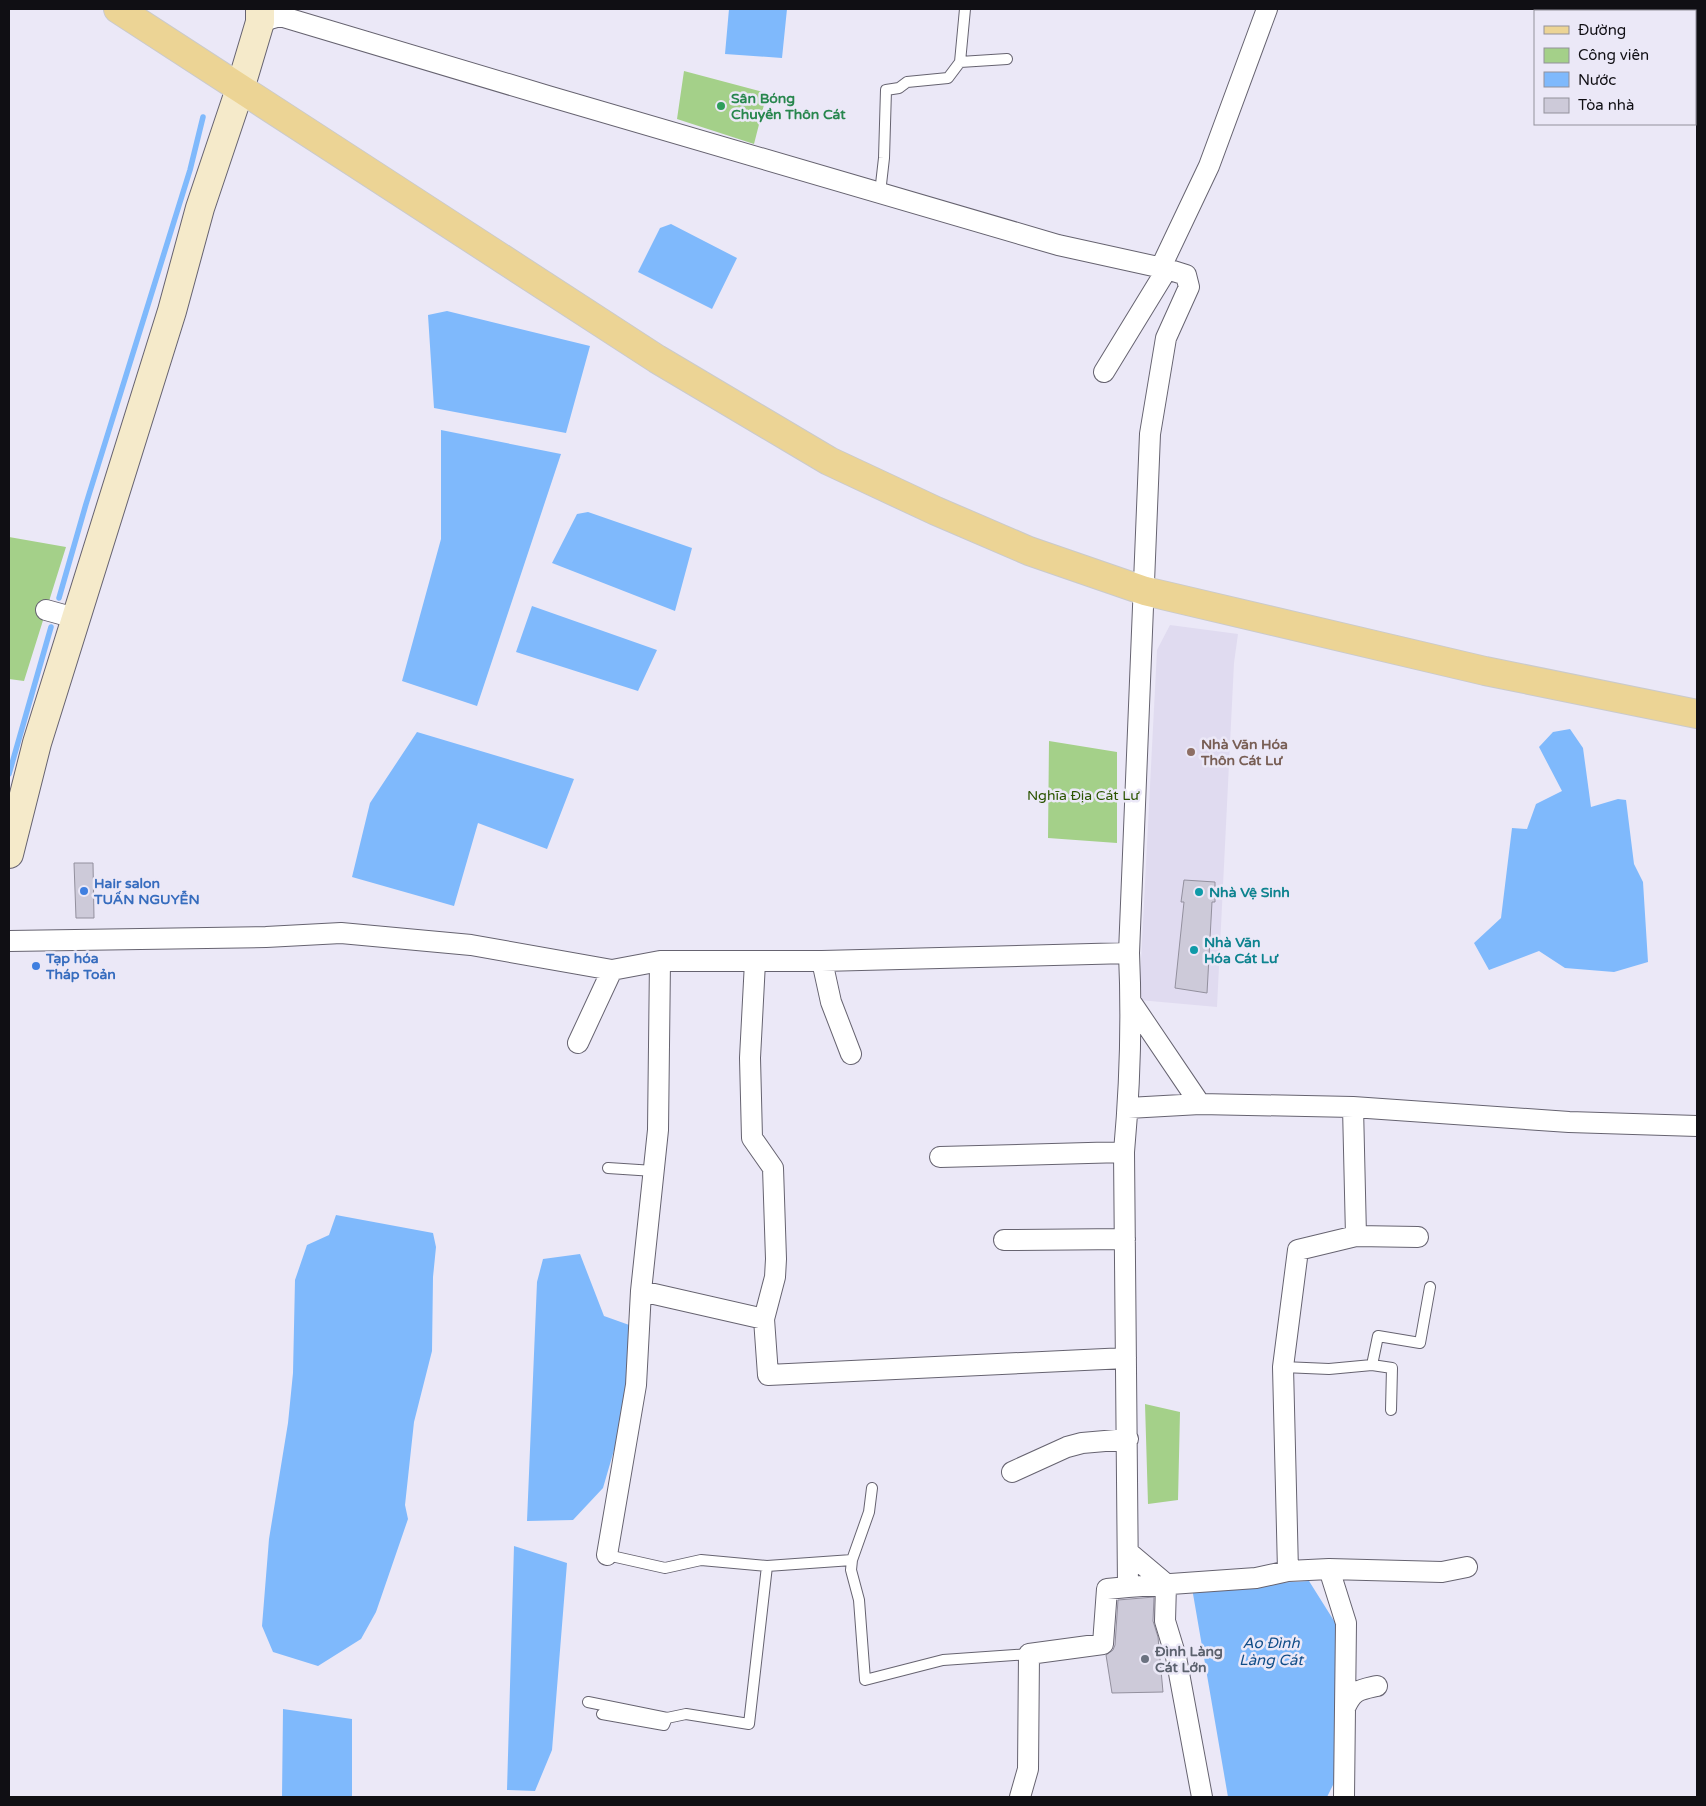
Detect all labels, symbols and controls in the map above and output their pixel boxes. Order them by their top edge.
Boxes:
legend [1534,10,1696,125]
text: Đường [1578,21,1626,39]
text: Công viên [1578,46,1649,64]
text: Nước [1578,71,1616,89]
place label: Sân Bóng Chuyền Thôn Cát [731,90,846,123]
text: Tòa nhà [1578,96,1634,114]
marker: Sân Bóng Chuyền Thôn Cát [715,100,727,112]
place label: Nhà Văn Hóa Thôn Cát Lư [1200,736,1288,769]
marker: Nhà Văn Hóa Thôn Cát Lư [1185,746,1197,758]
park label: Nghĩa Địa Cát Lư [1027,787,1140,804]
place label: Hair salon TUẤN NGUYỄN [93,875,200,908]
place label: Nhà Vệ Sinh [1209,884,1290,901]
marker: Hair salon TUẤN NGUYỄN [78,885,90,897]
marker: Nhà Vệ Sinh [1193,886,1205,898]
place label: Nhà Văn Hóa Cát Lư [1204,934,1279,967]
marker: Nhà Văn Hóa Cát Lư [1188,944,1200,956]
place label: Tạp hóa Tháp Toản [45,950,116,983]
marker: Tạp hóa Tháp Toản [30,960,42,972]
water label: Ao Đình Làng Cát [1239,1634,1305,1669]
place label: Đình Làng Cát Lớn [1154,1643,1223,1676]
marker: Đình Làng Cát Lớn [1139,1653,1151,1665]

